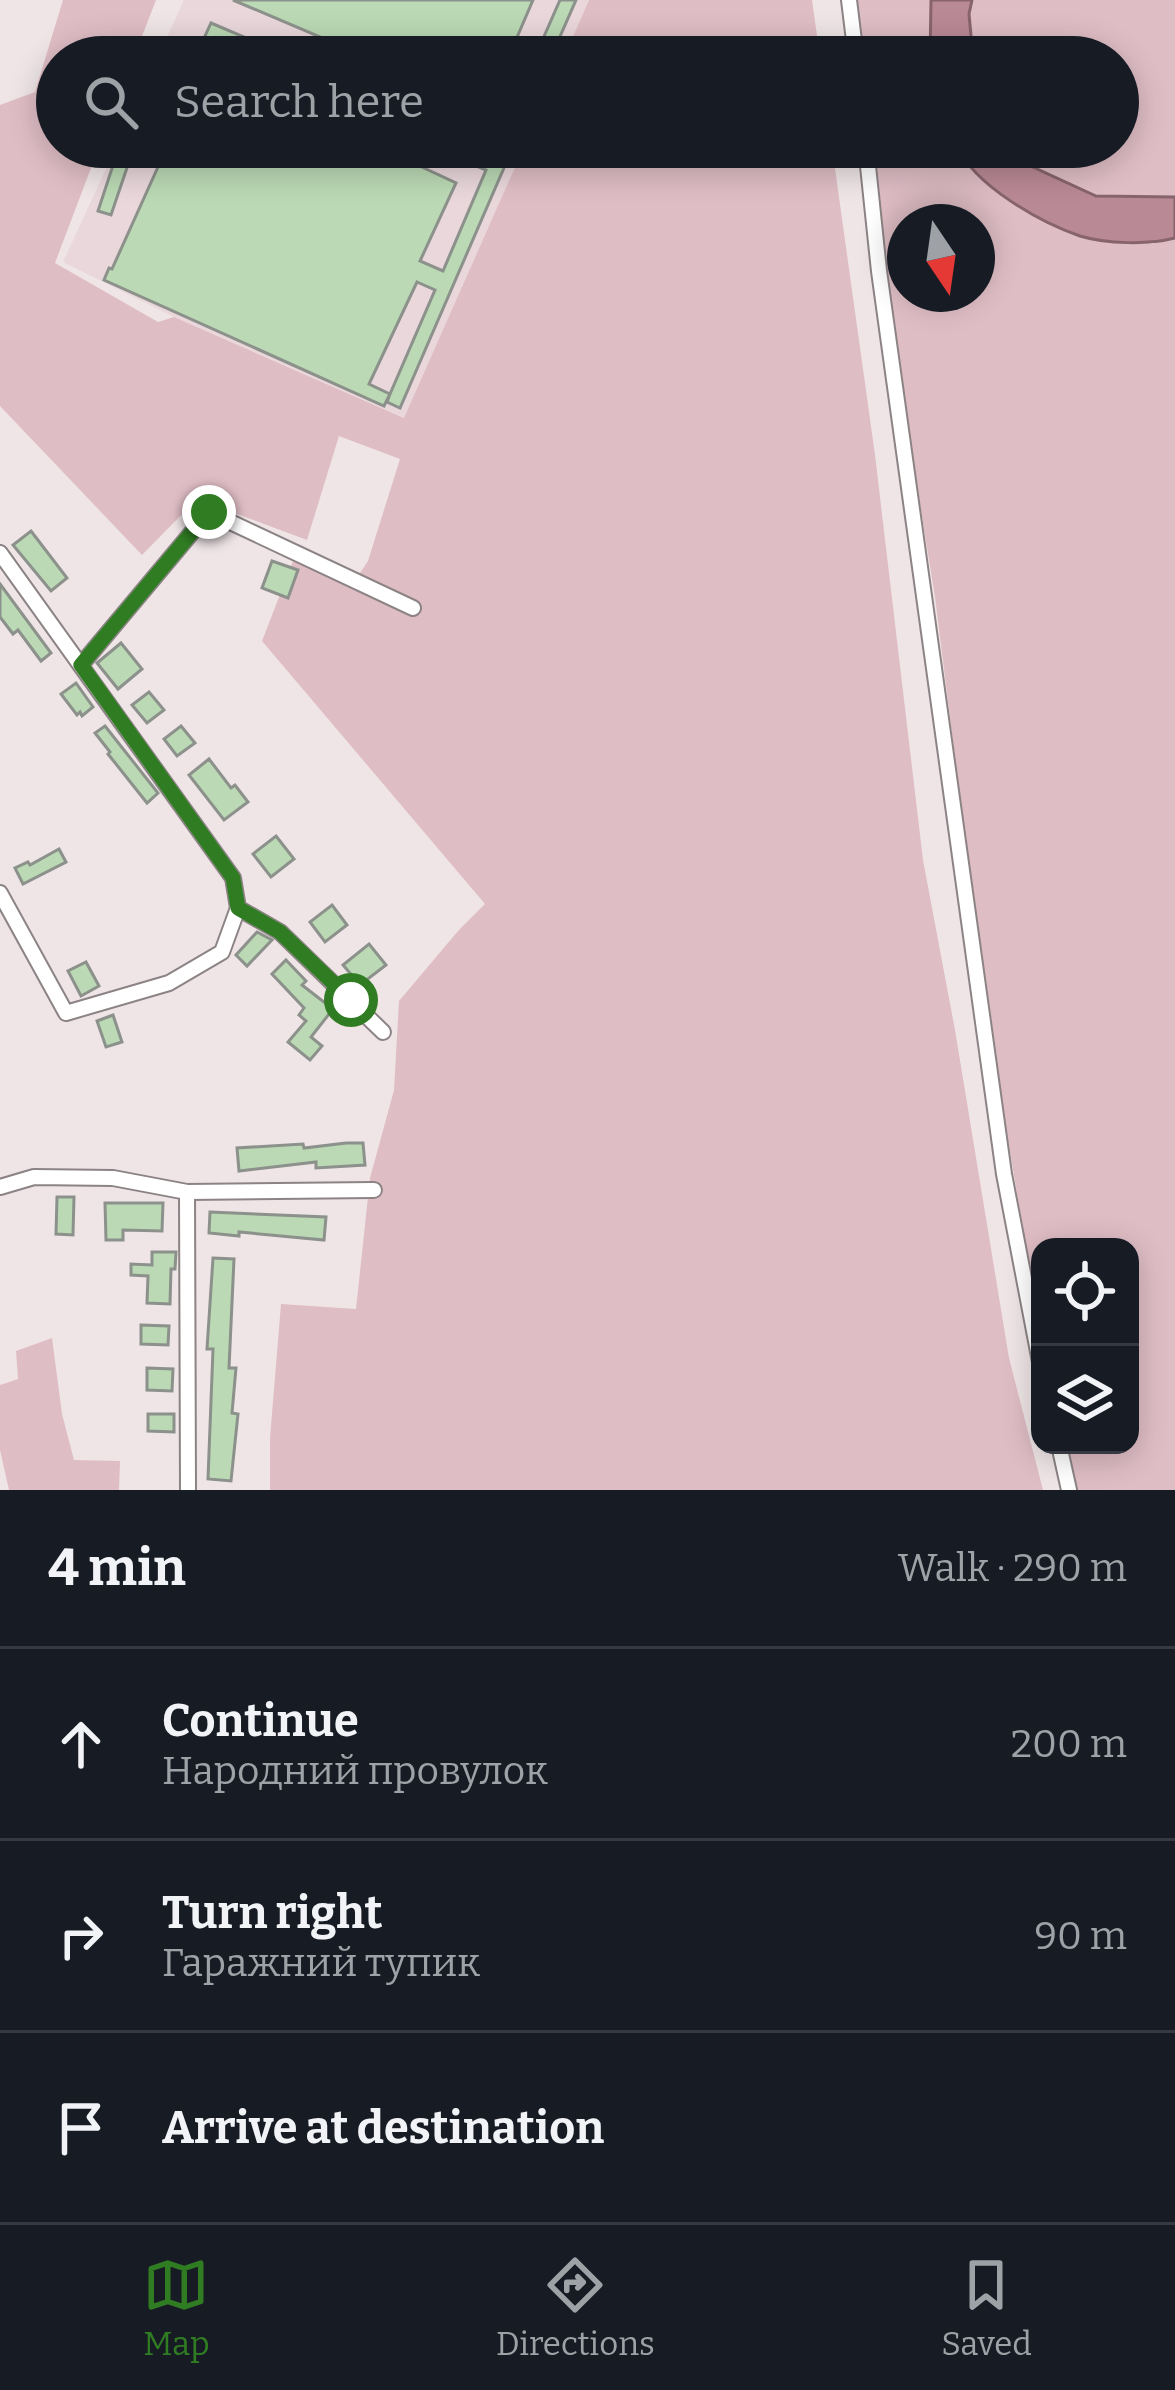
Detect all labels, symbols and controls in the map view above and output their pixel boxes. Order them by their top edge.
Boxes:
search box [36,36,1139,168]
icon: search [78,69,144,135]
text: Search here [174,75,424,129]
north arrow [887,204,995,312]
route end [182,485,236,539]
route start [324,973,378,1027]
map controls [1031,1238,1139,1454]
button: locate [1031,1238,1139,1346]
button: layers [1031,1346,1139,1454]
text: 4 min [48,1537,186,1599]
text: Walk · 290 m [898,1545,1127,1591]
text: Continue [162,1694,359,1748]
icon: ahead [48,1711,114,1777]
text: 200 m [1011,1721,1127,1767]
text: Народний провулок [162,1748,548,1794]
text: Turn right [162,1886,382,1940]
icon: right [48,1903,114,1969]
text: 90 m [1034,1913,1127,1959]
text: Гаражний тупик [162,1940,480,1986]
icon: arrive [48,2095,114,2161]
text: Arrive at destination [162,2101,604,2155]
tab: Map [143,2252,210,2364]
tab: Directions [496,2252,655,2364]
tab: Saved [941,2252,1032,2364]

